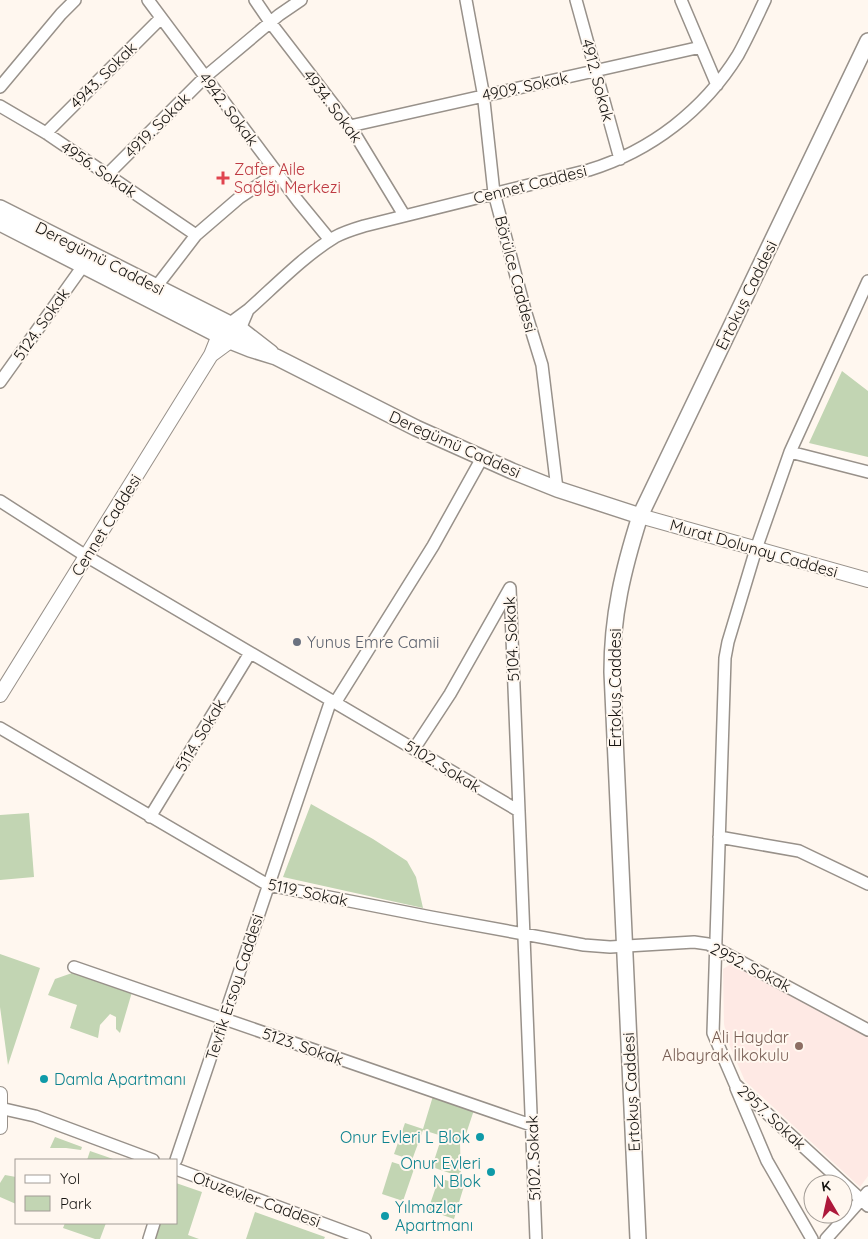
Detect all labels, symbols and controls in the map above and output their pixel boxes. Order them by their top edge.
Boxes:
street label: 4943. Sokak [65,37,141,113]
street label: 4912. Sokak [577,37,619,123]
street label: 4934. Sokak [299,65,367,147]
street label: 4909. Sokak [480,67,570,105]
street label: 4942. Sokak [195,68,263,150]
street label: 4919. Sokak [120,88,194,162]
street label: 4956. Sokak [57,136,141,202]
place label: Zafer Aile Sağlğı Merkezi [234,159,341,197]
street label: Cennet Caddesi [471,160,589,208]
marker: Zafer Aile Sağlğı Merkezi [216,171,230,185]
street label: Börülce Caddesi [491,213,541,335]
street label: Deregümü Caddesi [32,217,168,299]
street label: Ertokuş Caddesi [711,237,781,353]
street label: 5124. Sokak [9,284,73,364]
street label: Deregümü Caddesi [386,406,524,482]
street label: Cennet Caddesi [67,470,145,580]
street label: Murat Dolunay Caddesi [668,514,840,582]
street label: 5104. Sokak [499,596,523,682]
street label: Ertokuş Caddesi [605,628,625,748]
place label: Yunus Emre Camii [307,632,439,652]
marker: Yunus Emre Camii [291,636,303,648]
street label: 5114. Sokak [170,695,230,775]
street label: 5102. Sokak [401,735,485,797]
street label: 5119. Sokak [266,874,350,910]
street label: Tevfik Ersoy Caddesi [201,911,267,1063]
street label: 2952. Sokak [707,938,795,996]
street label: 5123. Sokak [260,1023,346,1069]
place label: Ali Haydar Albayrak İlkokulu [662,1027,789,1065]
street label: Ertokuş Caddesi [618,1032,644,1152]
marker: Ali Haydar Albayrak İlkokulu [793,1040,805,1052]
place label: Damla Apartmanı [54,1069,186,1089]
marker: Damla Apartmanı [38,1073,50,1085]
street label: 2957. Sokak [734,1080,810,1154]
street label: 5102. Sokak [522,1115,544,1201]
place label: Onur Evleri L Blok [340,1127,470,1147]
marker: Onur Evleri L Blok [474,1131,486,1143]
place label: Onur Evleri N Blok [400,1153,481,1191]
legend [15,1159,178,1224]
marker: Onur Evleri N Blok [485,1166,497,1178]
street label: Otuzevler Caddesi [190,1167,324,1231]
text: Yol [60,1169,80,1188]
north arrow [803,1174,853,1224]
text: K [820,1177,832,1196]
text: Park [60,1194,92,1213]
place label: Yılmazlar Apartmanı [395,1197,473,1235]
marker: Yılmazlar Apartmanı [379,1210,391,1222]

